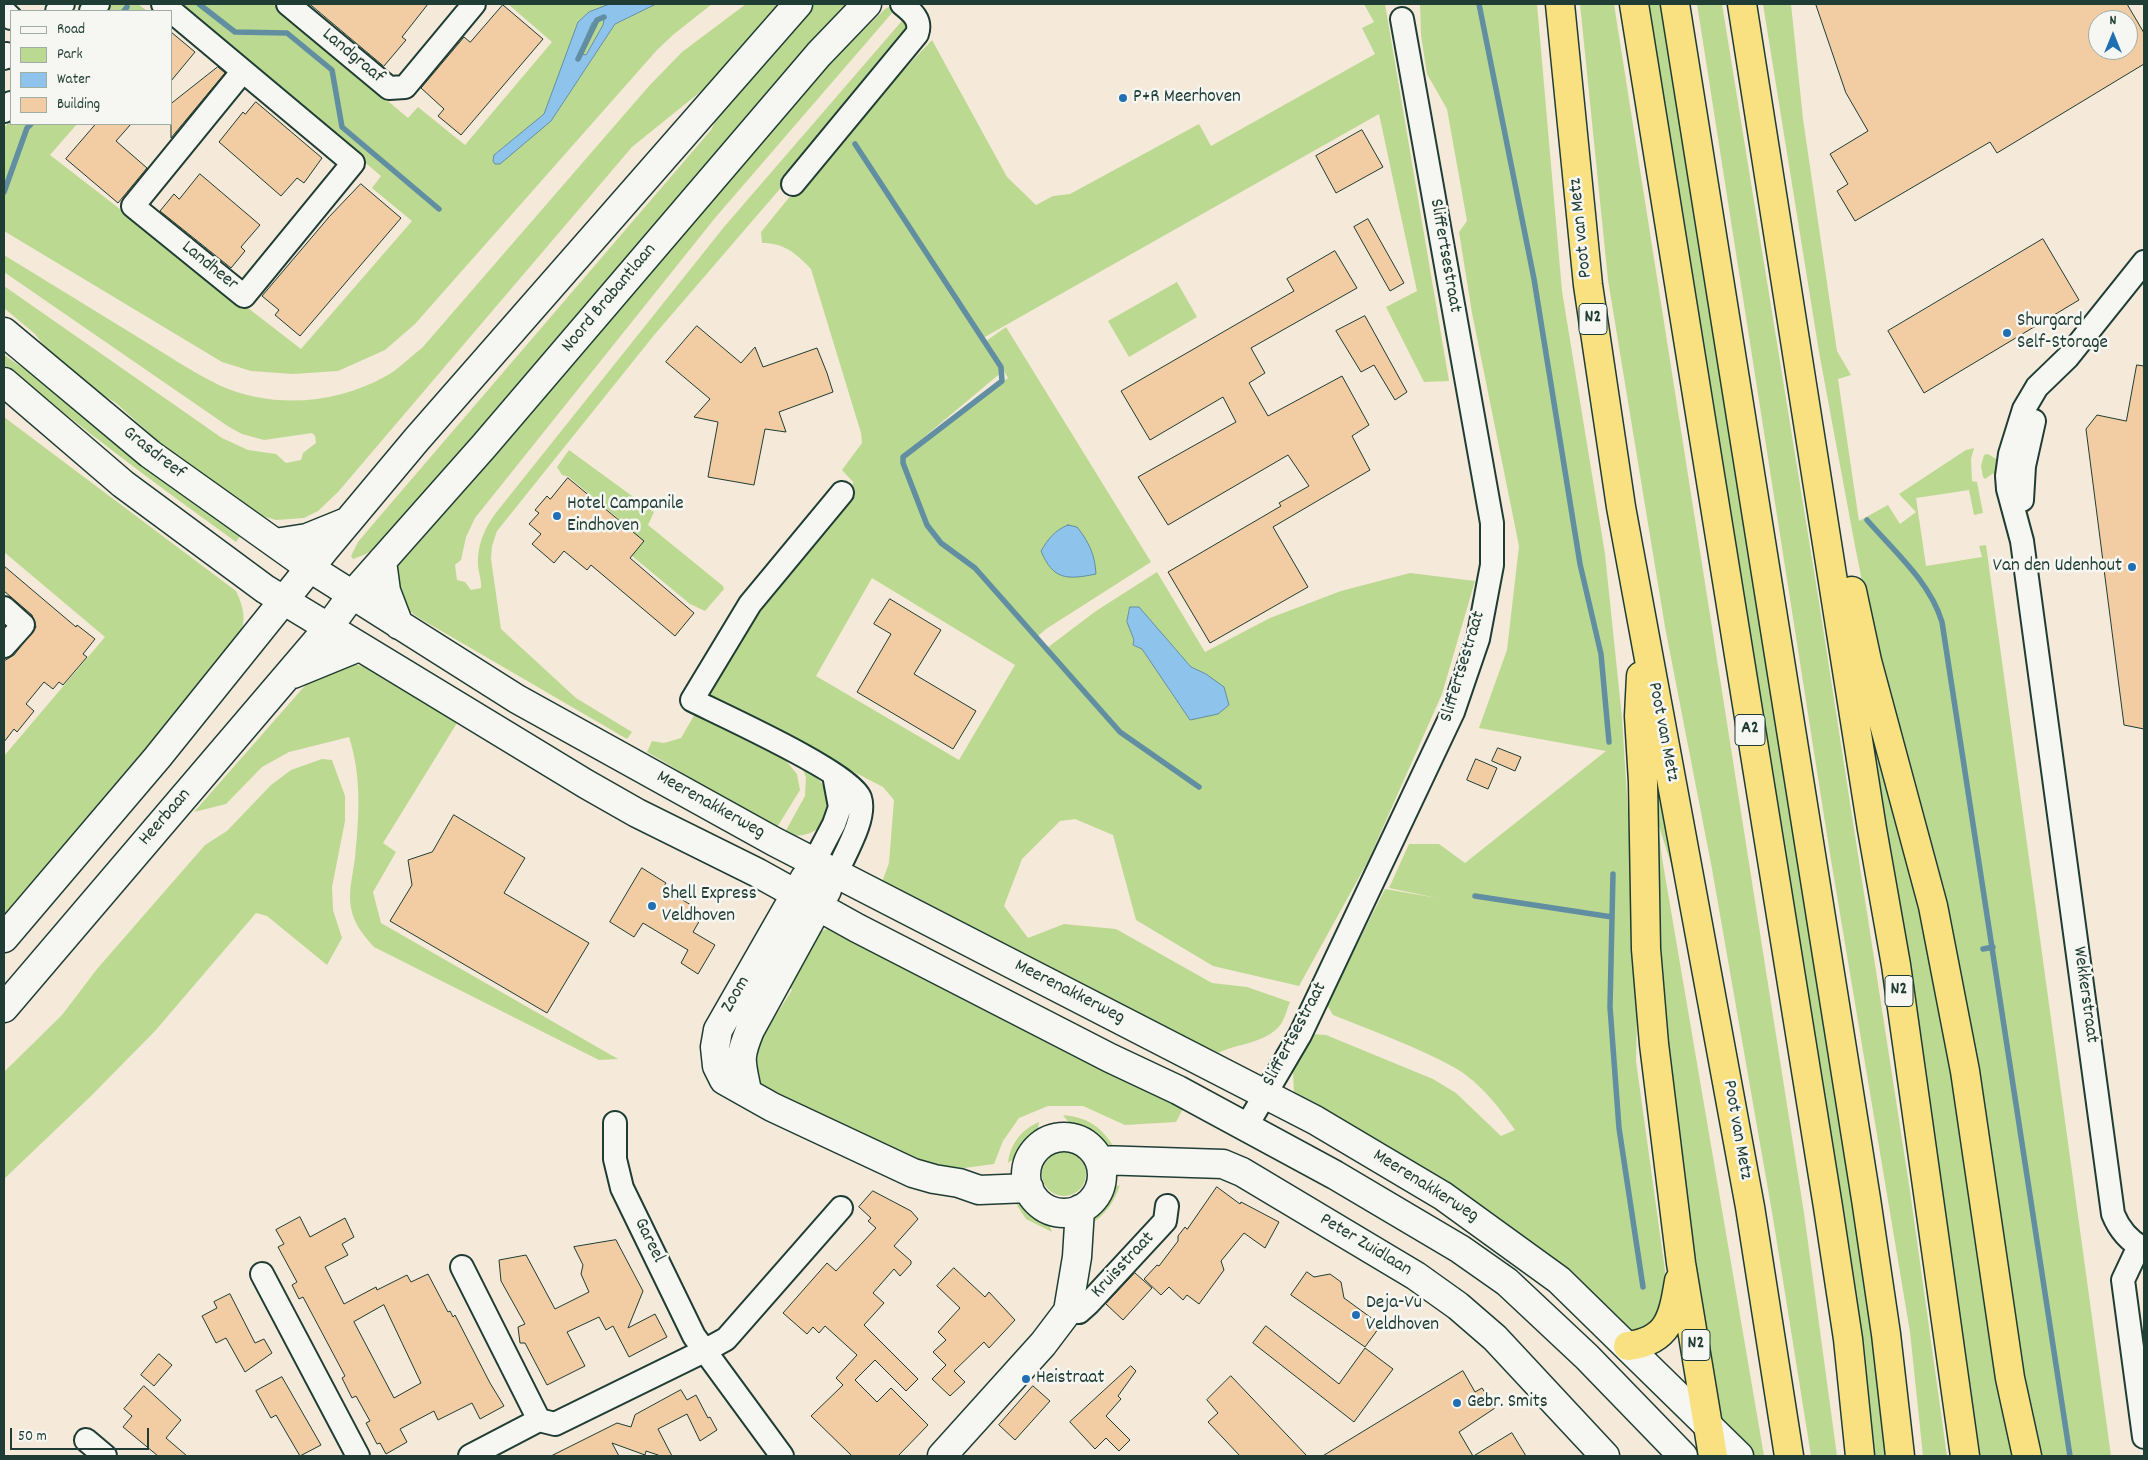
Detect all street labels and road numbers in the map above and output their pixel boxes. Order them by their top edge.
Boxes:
street label: Landgraaf [316,24,388,90]
street label: Poot van Metz [1565,177,1599,279]
street label: Sliffertsestraat [1423,197,1465,315]
street label: Landheer [176,237,242,297]
street label: Noord Brabantlaan [558,240,662,358]
road number: N2 [1579,304,1607,334]
street label: Grasdreef [117,423,189,485]
street label: Sliffertsestraat [1436,609,1492,725]
street label: Poot van Metz [1641,680,1683,784]
road number: A2 [1735,714,1765,746]
street label: Meerenakkerweg [652,767,768,845]
street label: Heerbaan [135,785,197,851]
street label: Wekkerstraat [2066,945,2102,1045]
street label: Meerenakkerweg [1010,955,1128,1031]
street label: Zoom [718,973,756,1017]
road number: N2 [1885,976,1913,1006]
street label: Sliffertsestraat [1259,979,1333,1091]
street label: Poot van Metz [1716,1078,1756,1182]
street label: Meerenakkerweg [1368,1145,1482,1229]
street label: Peter Zuidlaan [1315,1209,1415,1283]
street label: Gareel [627,1215,669,1267]
street label: Kruisstraat [1088,1228,1160,1304]
road number: N2 [1682,1330,1710,1360]

